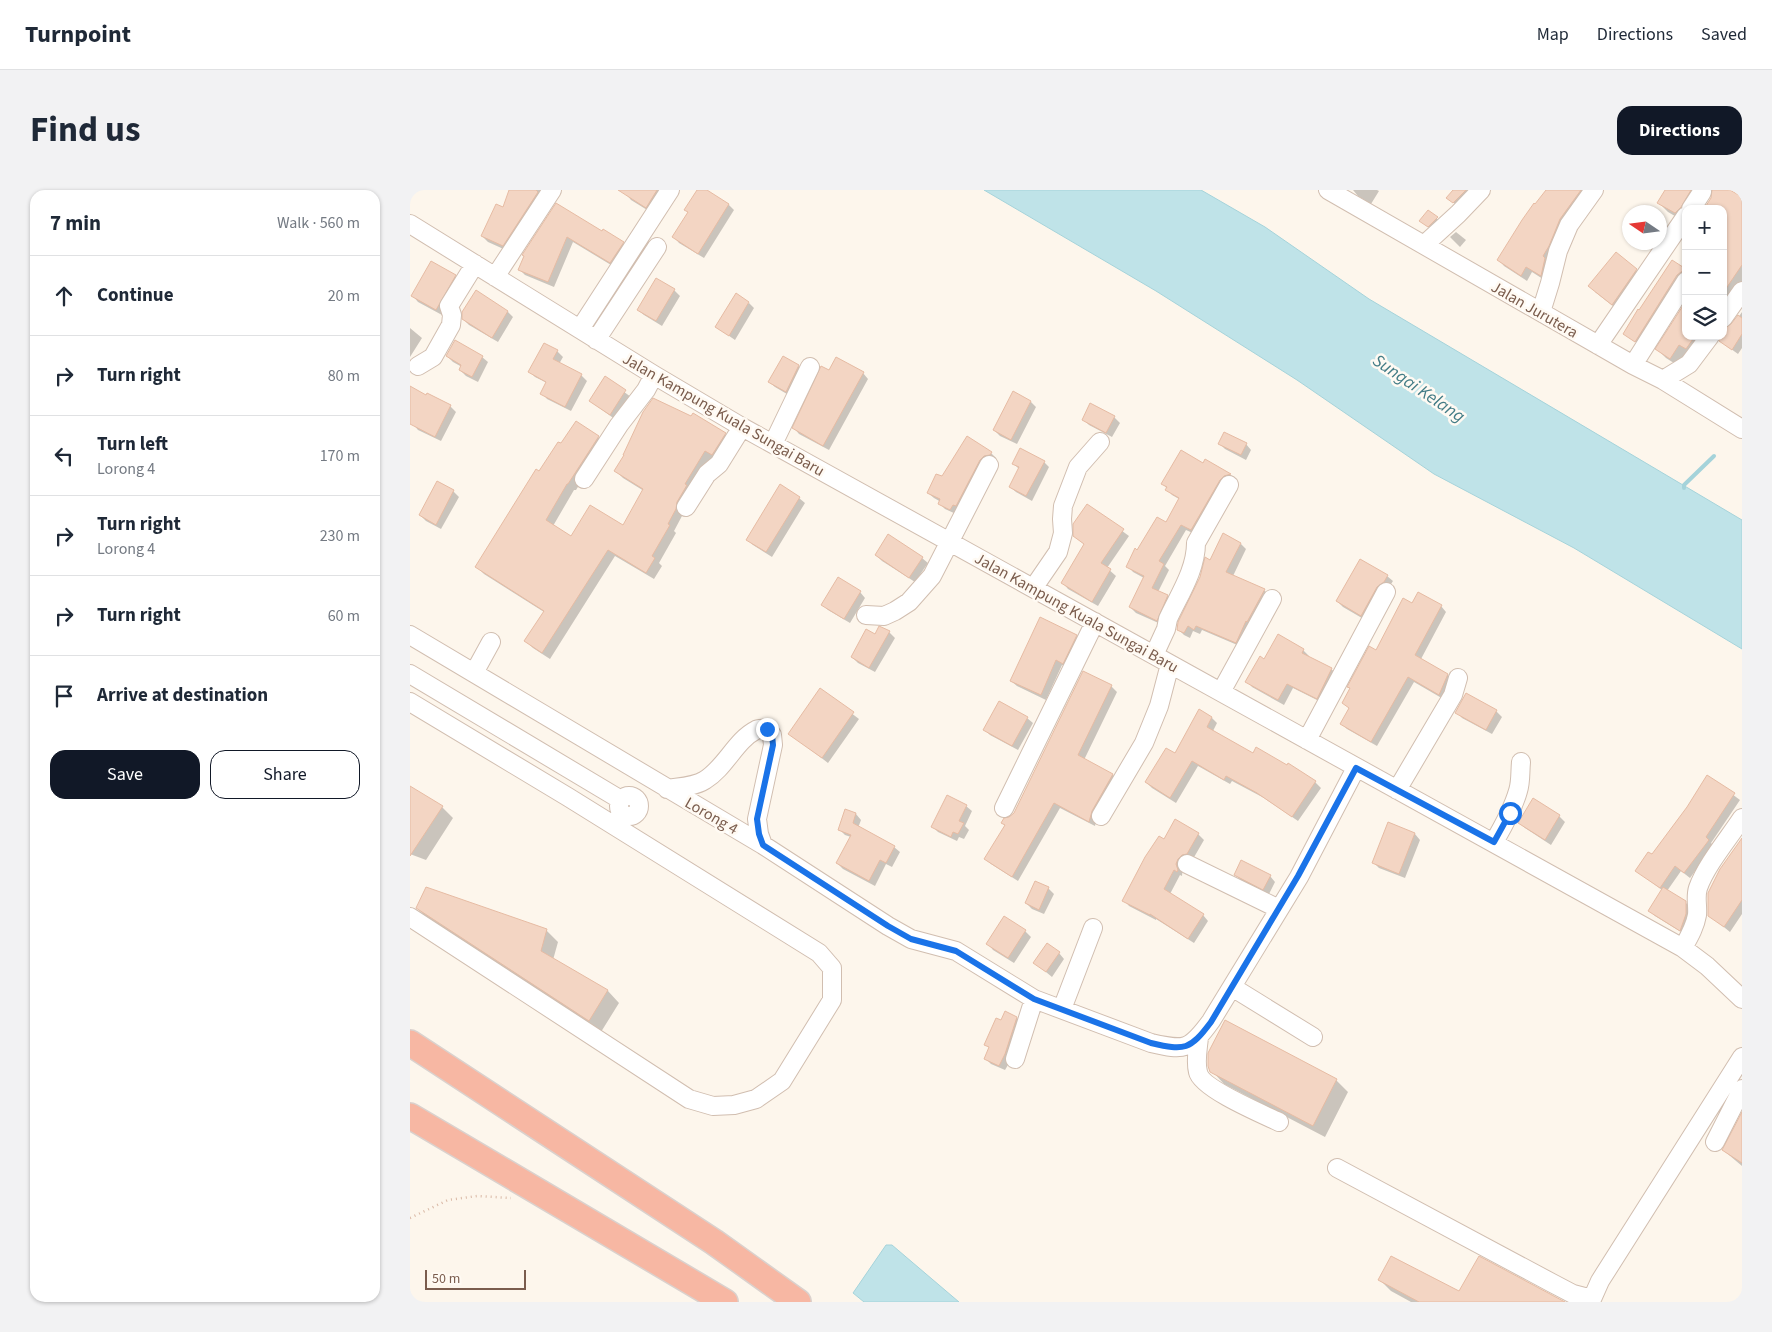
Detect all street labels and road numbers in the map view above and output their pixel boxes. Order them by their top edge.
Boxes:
street label: Jalan Jurutera [1487,276,1582,344]
street label: Jalan Kampung Kuala Sungai Baru [618,348,829,482]
street label: Jalan Kampung Kuala Sungai Baru [971,548,1182,678]
street label: Lorong 4 [681,792,742,840]

